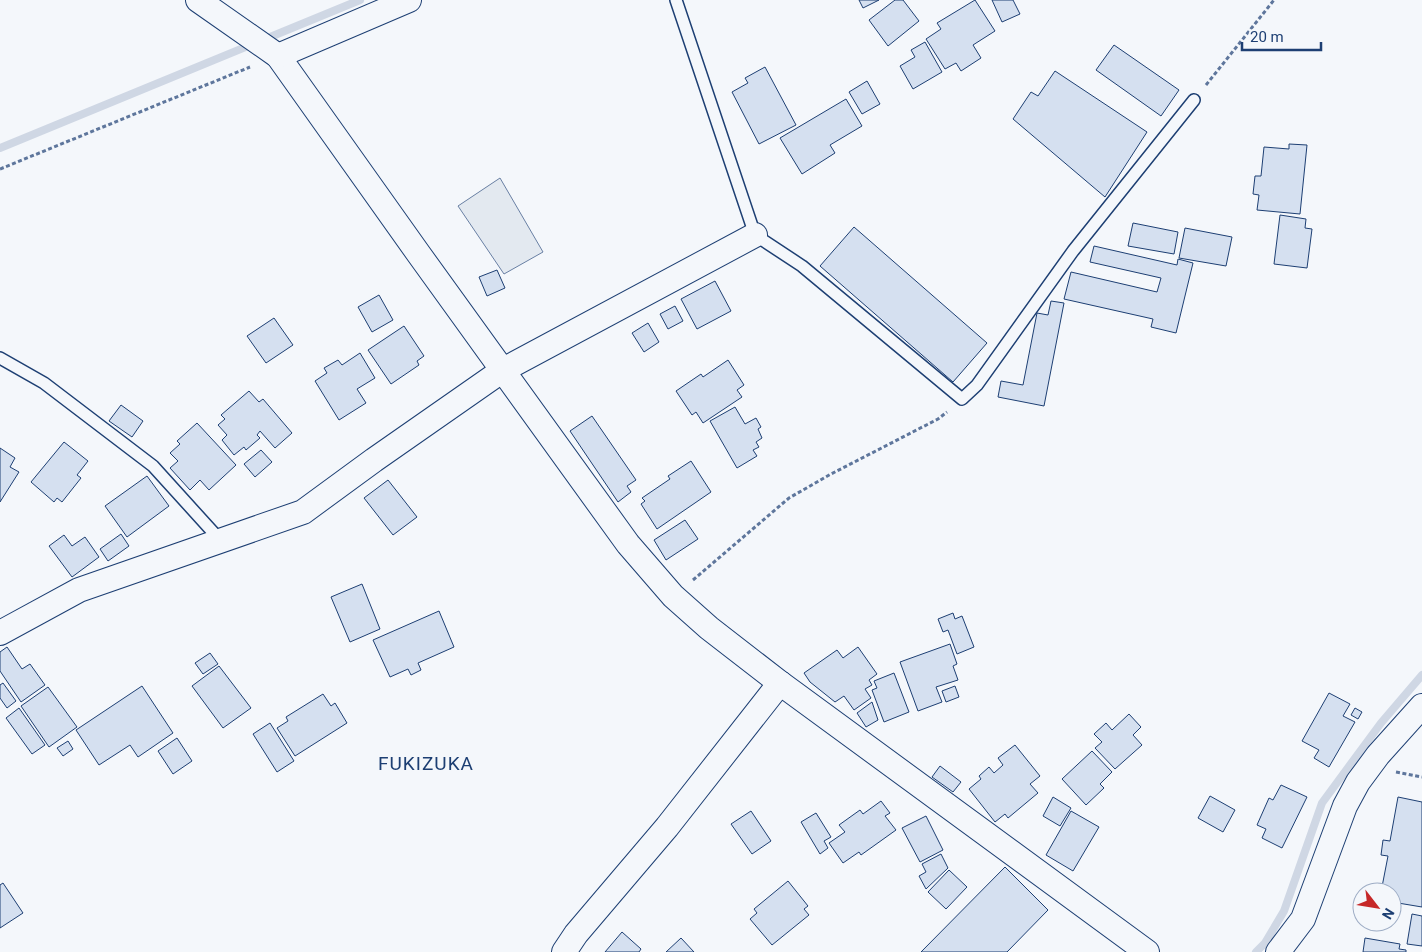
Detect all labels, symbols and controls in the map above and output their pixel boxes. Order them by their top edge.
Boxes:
scale bar [1242,20,1321,52]
text: 20 m [1250,28,1284,46]
district label: FUKIZUKA [378,752,474,775]
north arrow [1352,882,1402,932]
text: N [1379,905,1398,922]

